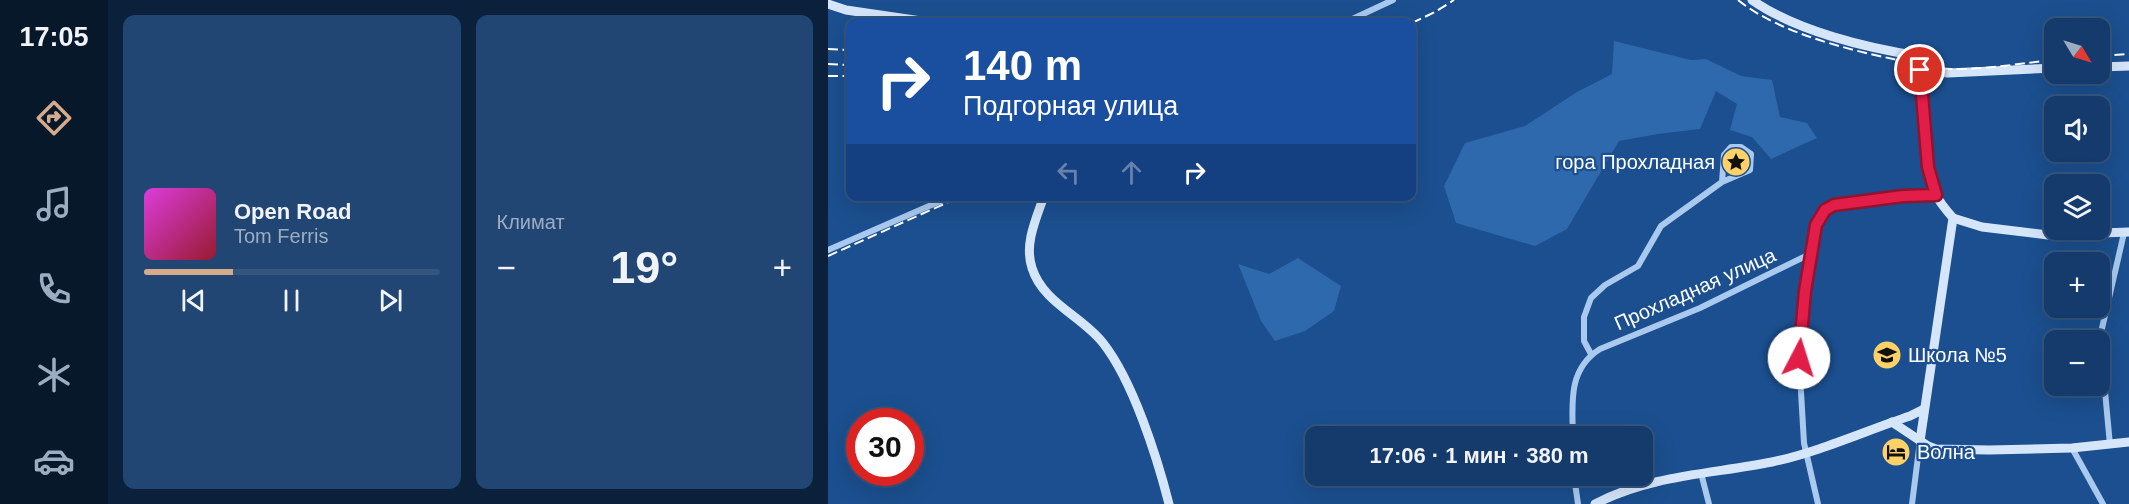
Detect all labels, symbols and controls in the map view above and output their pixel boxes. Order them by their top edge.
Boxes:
north arrow [2044,18,2110,84]
map controls [2044,18,2110,396]
text: 17:05 [19,22,89,52]
icon: right [864,42,942,120]
text: 140 m [963,42,1082,89]
pin [1894,44,1945,95]
icon: arrive [1903,53,1936,86]
text: Подгорная улица [963,91,1178,121]
button: sound [2044,96,2110,162]
icon: directions [33,97,75,139]
place icon: гора Прохладная [1720,146,1752,178]
place label: гора Прохладная [1555,151,1715,173]
icon: left [1052,156,1085,189]
icon: ahead [1115,156,1148,189]
icon: right [1178,156,1211,189]
button: layers [2044,174,2110,240]
icon: music [33,183,75,225]
text: Open Road [234,199,351,224]
text: Климат [497,211,565,233]
text: Tom Ferris [234,225,328,247]
text: 19° [610,242,678,293]
street label: Прохладная улица [1611,243,1780,335]
text: − [497,249,516,286]
text: + [773,249,792,286]
button: + [2044,252,2110,318]
icon: phone [33,268,75,310]
icon: previous [177,284,210,317]
icon: pause [275,284,308,317]
icon: next [374,284,407,317]
position arrow [1767,326,1831,390]
button: − [2044,330,2110,396]
school or university icon: Школа №5 [1871,339,1903,371]
place label: Школа №5 [1908,344,2007,366]
icon: climate [33,354,75,396]
speed limit sign: 30 [846,408,924,486]
hotel icon: Волна [1880,436,1912,468]
icon: car [33,440,75,482]
place label: Волна [1917,441,1976,463]
text: 17:06 · 1 мин · 380 m [1369,443,1589,468]

